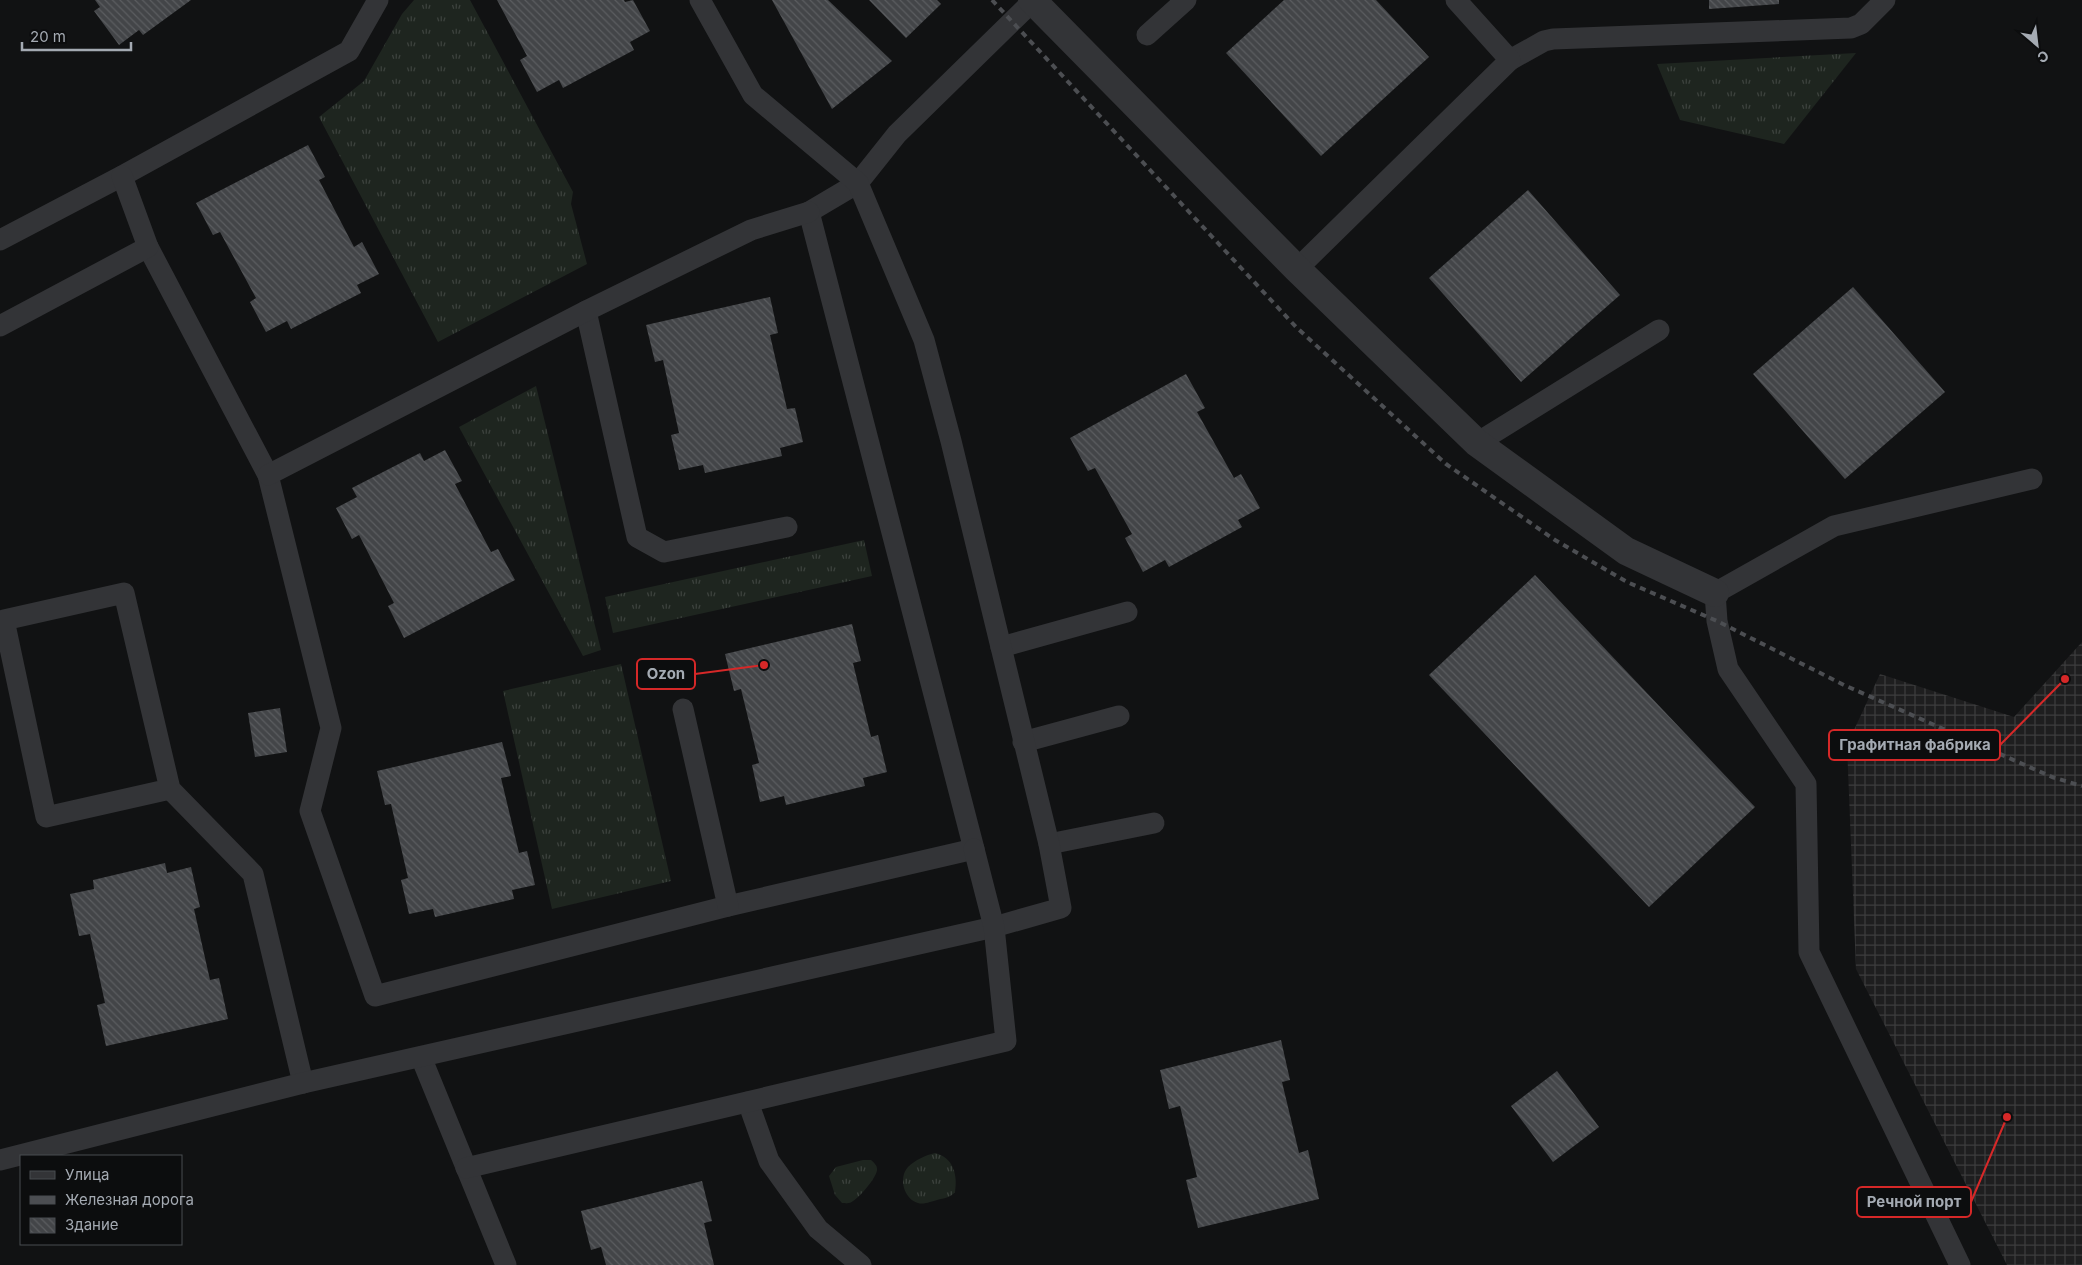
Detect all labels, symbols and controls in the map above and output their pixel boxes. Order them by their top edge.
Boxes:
scale bar [22,20,131,52]
north arrow [2012,20,2062,70]
text: 20 m [30,27,66,46]
text: С [2035,47,2052,67]
callout: Ozon [637,659,695,689]
text: Ozon [647,664,685,683]
callout: Графитная фабрика [1829,730,2000,760]
text: Графитная фабрика [1839,735,1991,754]
legend [20,1155,182,1245]
text: Улица [65,1165,109,1184]
callout: Речной порт [1857,1187,1971,1217]
text: Железная дорога [65,1190,194,1209]
text: Речной порт [1867,1192,1962,1211]
text: Здание [65,1215,119,1234]

